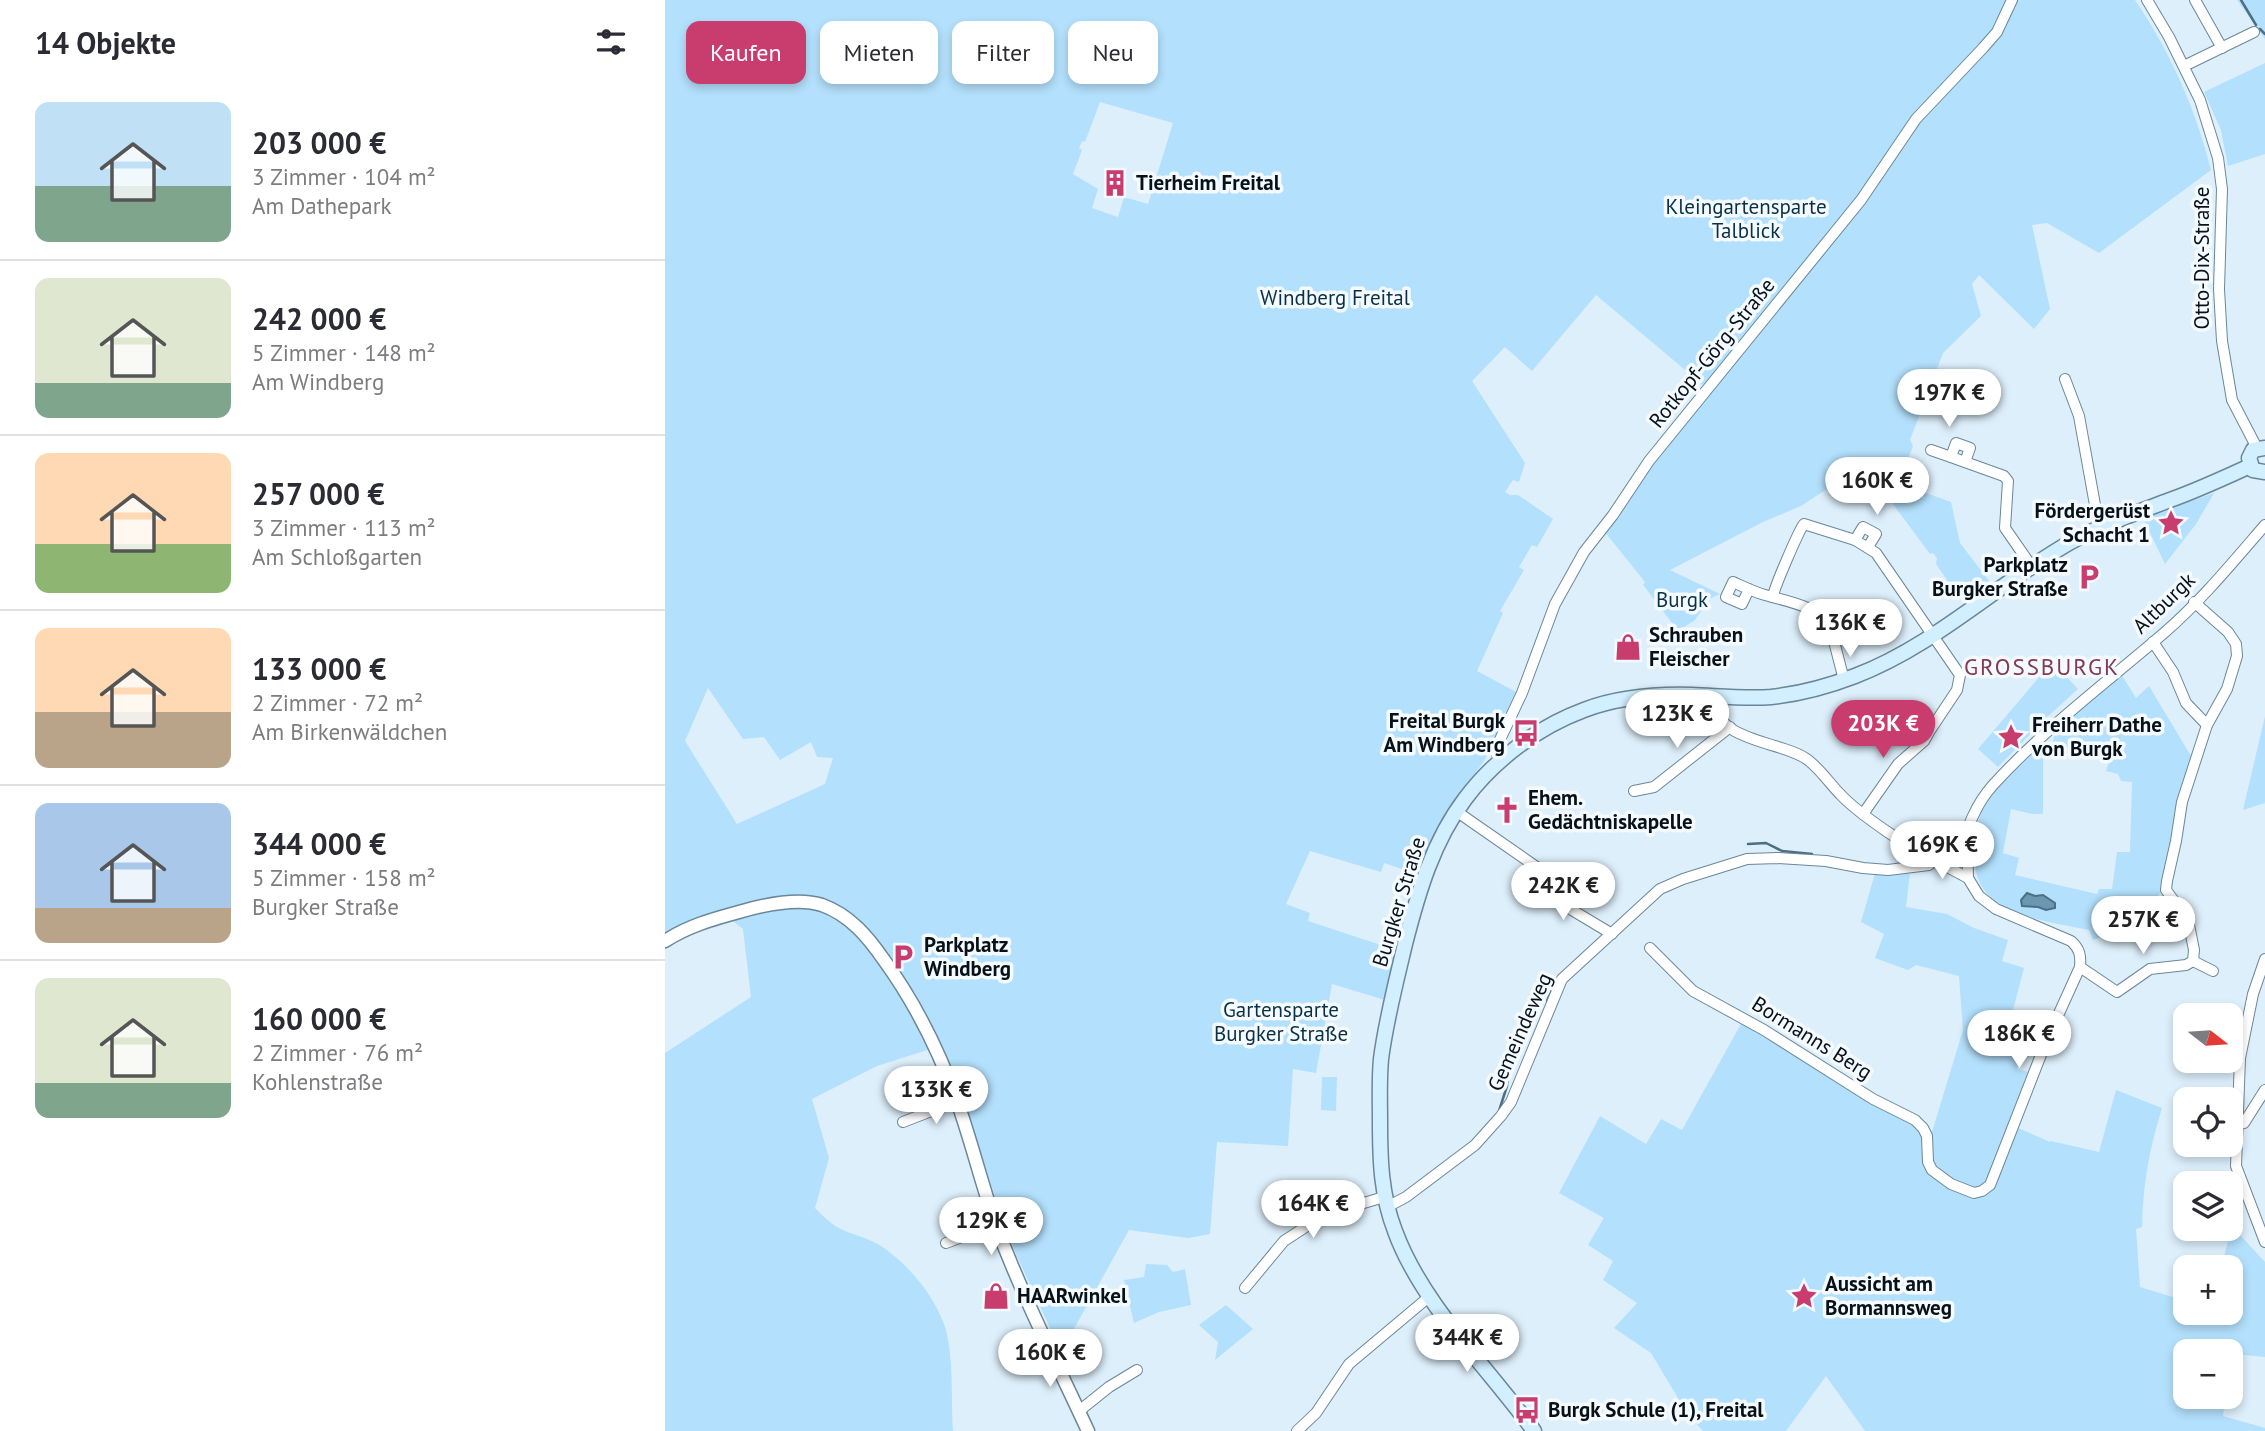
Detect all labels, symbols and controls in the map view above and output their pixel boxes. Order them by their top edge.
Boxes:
chip: Kaufen [686,21,806,84]
chip: Mieten [820,21,938,84]
chip: Filter [952,21,1054,84]
chip: Neu [1068,21,1158,84]
text: 14 Objekte [35,23,176,62]
icon: filters [592,23,630,61]
text: 203 000 € [252,123,386,162]
icon: home [91,130,175,214]
text: 3 Zimmer · 104 m² [252,162,436,191]
building icon: Tierheim Freital [1100,168,1130,198]
place label: Tierheim Freital [1136,169,1281,196]
street label: Otto-Dix-Straße [2188,187,2215,329]
text: Am Dathepark [252,191,391,220]
park label: Kleingartensparte Talblick [1665,193,1827,244]
street label: Rotkopf-Görg-Straße [1643,272,1780,433]
park label: Windberg Freital [1260,284,1410,311]
text: 242 000 € [252,299,386,338]
icon: home [91,306,175,390]
text: 5 Zimmer · 148 m² [252,338,436,367]
text: Am Windberg [252,367,384,396]
pin: 197K € [1892,370,2006,429]
text: 197K € [1913,377,1985,406]
pin: 160K € [1820,458,1934,517]
text: 160K € [1841,465,1913,494]
text: 257 000 € [252,474,385,513]
icon: home [91,481,175,565]
place label: Fördergerüst Schacht 1 [2035,497,2151,548]
place icon: Fördergerüst Schacht 1 [2156,508,2186,538]
text: 3 Zimmer · 113 m² [252,513,436,542]
text: Am Schloßgarten [252,542,422,571]
place label: Parkplatz Burgker Straße [1932,551,2068,602]
parking icon: Parkplatz Burgker Straße [2074,562,2104,592]
street label: Altburgk [2127,566,2201,639]
park label: Burgk [1656,586,1708,613]
pin: 136K € [1793,600,1907,659]
text: 136K € [1814,607,1886,636]
place label: Schrauben Fleischer [1649,621,1743,672]
shop icon: Schrauben Fleischer [1613,632,1643,662]
text: 133 000 € [252,649,386,688]
district label: GROSSBURGK [1964,652,2120,681]
icon: home [91,656,175,740]
text: 2 Zimmer · 72 m² [252,688,423,717]
pin: 123K € [1620,690,1734,750]
text: 123K € [1641,698,1713,727]
pin: 203K € [1826,700,1940,760]
place label: Freital Burgk Am Windberg [1384,707,1506,758]
text: 203K € [1847,708,1919,737]
place label: Freiherr Dathe von Burgk [2031,711,2162,762]
text: Am Birkenwäldchen [252,717,447,746]
bus stop icon: Freital Burgk Am Windberg [1511,718,1541,748]
place icon: Freiherr Dathe von Burgk [1996,722,2026,752]
place label: Ehem. Gedächtniskapelle [1528,784,1693,835]
church icon: Ehem. Gedächtniskapelle [1492,795,1522,825]
pin: 169K € [1885,822,1999,881]
text: 344 000 € [252,824,386,863]
text: 169K € [1906,829,1978,858]
icon: home [91,831,175,915]
street label: Burgker Straße [1366,834,1431,970]
pin: 242K € [1506,862,1620,922]
text: 5 Zimmer · 158 m² [252,863,436,892]
text: 242K € [1527,870,1599,899]
text: Burgker Straße [252,892,399,921]
pin: 257K € [2086,897,2200,956]
text: 257K € [2107,904,2179,933]
place label: Parkplatz Windberg [924,931,1011,982]
parking icon: Parkplatz Windberg [888,942,918,972]
street label: Gemeindeweg [1481,968,1558,1095]
street label: Bormanns Berg [1747,990,1877,1085]
park label: Gartensparte Burgker Straße [1214,996,1348,1047]
text: 160 000 € [252,999,386,1038]
north arrow [2173,1003,2243,1073]
map controls [2173,1003,2243,1409]
icon: home [91,1006,175,1090]
pin: 186K € [1962,1010,2076,1070]
text: 186K € [1983,1018,2055,1047]
text: 2 Zimmer · 76 m² [252,1038,423,1067]
pin: 133K € [879,1066,993,1126]
text: Kohlenstraße [252,1067,383,1096]
text: 133K € [900,1074,972,1103]
button: locate [2173,1087,2243,1157]
button: layers [2173,1171,2243,1241]
pin: 164K € [1256,1180,1370,1240]
text: 164K € [1277,1188,1349,1217]
pin: 129K € [934,1198,1048,1257]
text: 129K € [955,1205,1027,1234]
button: + [2173,1255,2243,1325]
place label: Aussicht am Bormannsweg [1825,1270,1952,1321]
shop icon: HAARwinkel [981,1281,1011,1311]
place icon: Aussicht am Bormannsweg [1789,1281,1819,1311]
place label: HAARwinkel [1017,1282,1128,1309]
pin: 344K € [1410,1314,1524,1374]
text: 344K € [1431,1322,1503,1351]
pin: 160K € [993,1330,1107,1389]
text: 160K € [1014,1337,1086,1366]
button: − [2173,1339,2243,1409]
bus stop icon: Burgk Schule (1), Freital [1512,1395,1542,1425]
place label: Burgk Schule (1), Freital [1548,1396,1764,1423]

